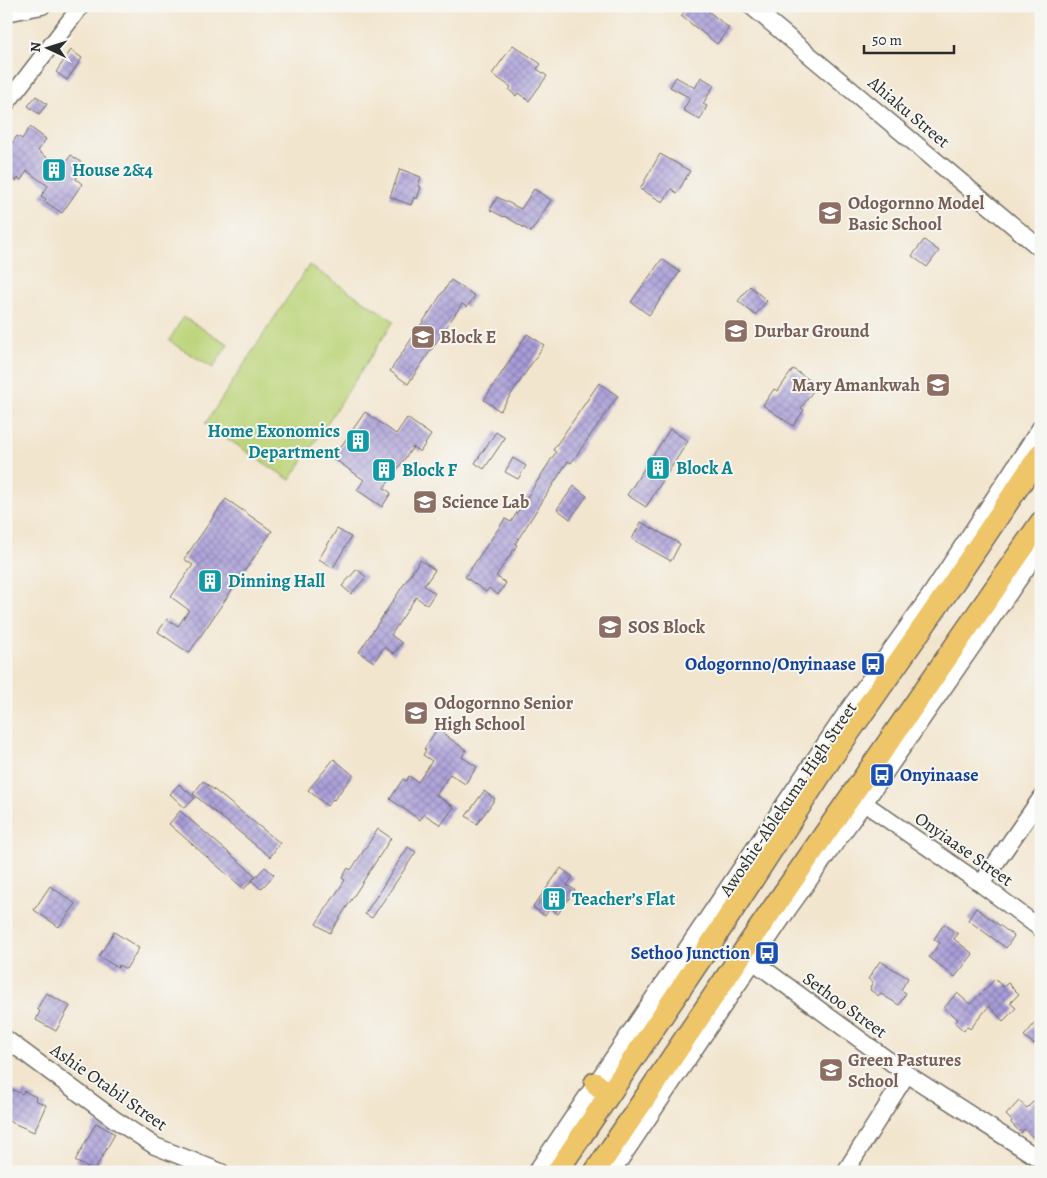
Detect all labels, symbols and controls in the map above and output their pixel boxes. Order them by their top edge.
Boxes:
north arrow [22,22,72,72]
scale bar [864,22,954,54]
text: 50 m [872,30,902,50]
text: N [26,41,45,53]
street label: Ahiaku Street [862,70,955,153]
building icon: House 2&4 [41,157,67,183]
place label: House 2&4 [72,158,154,182]
place label: Odogornno Model Basic School [848,191,985,236]
school or university icon: Odogornno Model Basic School [817,200,843,226]
school or university icon: Durbar Ground [723,318,749,344]
place label: Durbar Ground [754,319,870,343]
school or university icon: Block E [410,324,436,350]
place label: Block E [440,325,496,349]
school or university icon: Mary Amankwah [925,372,951,398]
place label: Mary Amankwah [792,373,920,397]
place label: Home Exonomics Department [208,419,340,464]
building icon: Home Exonomics Department [345,428,371,454]
building icon: Block A [645,455,671,481]
place label: Block A [676,456,733,480]
building icon: Block F [371,457,397,483]
place label: Block F [402,458,457,482]
school or university icon: Science Lab [412,489,438,515]
place label: Science Lab [442,490,529,514]
building icon: Dinning Hall [197,568,223,594]
place label: Dinning Hall [228,569,325,593]
school or university icon: SOS Block [597,614,623,640]
place label: SOS Block [628,615,706,639]
bus stop icon: Odogornno/Onyinaase [860,651,886,677]
place label: Odogornno/Onyinaase [685,652,856,676]
place label: Odogornno Senior High School [434,691,574,736]
street label: Awoshie-Ablekuma High Street [713,697,862,902]
school or university icon: Odogornno Senior High School [403,700,429,726]
bus stop icon: Onyinaase [869,762,895,788]
place label: Onyinaase [900,763,979,787]
street label: Onyiaase Street [910,806,1018,892]
building icon: Teacher’s Flat [541,886,567,912]
place label: Teacher’s Flat [572,887,675,911]
bus stop icon: Sethoo Junction [754,940,780,966]
place label: Sethoo Junction [631,941,750,965]
street label: Sethoo Street [798,966,892,1044]
street label: Ashie Otabil Street [45,1037,172,1136]
place label: Green Pastures School [848,1048,961,1093]
school or university icon: Green Pastures School [818,1057,844,1083]

